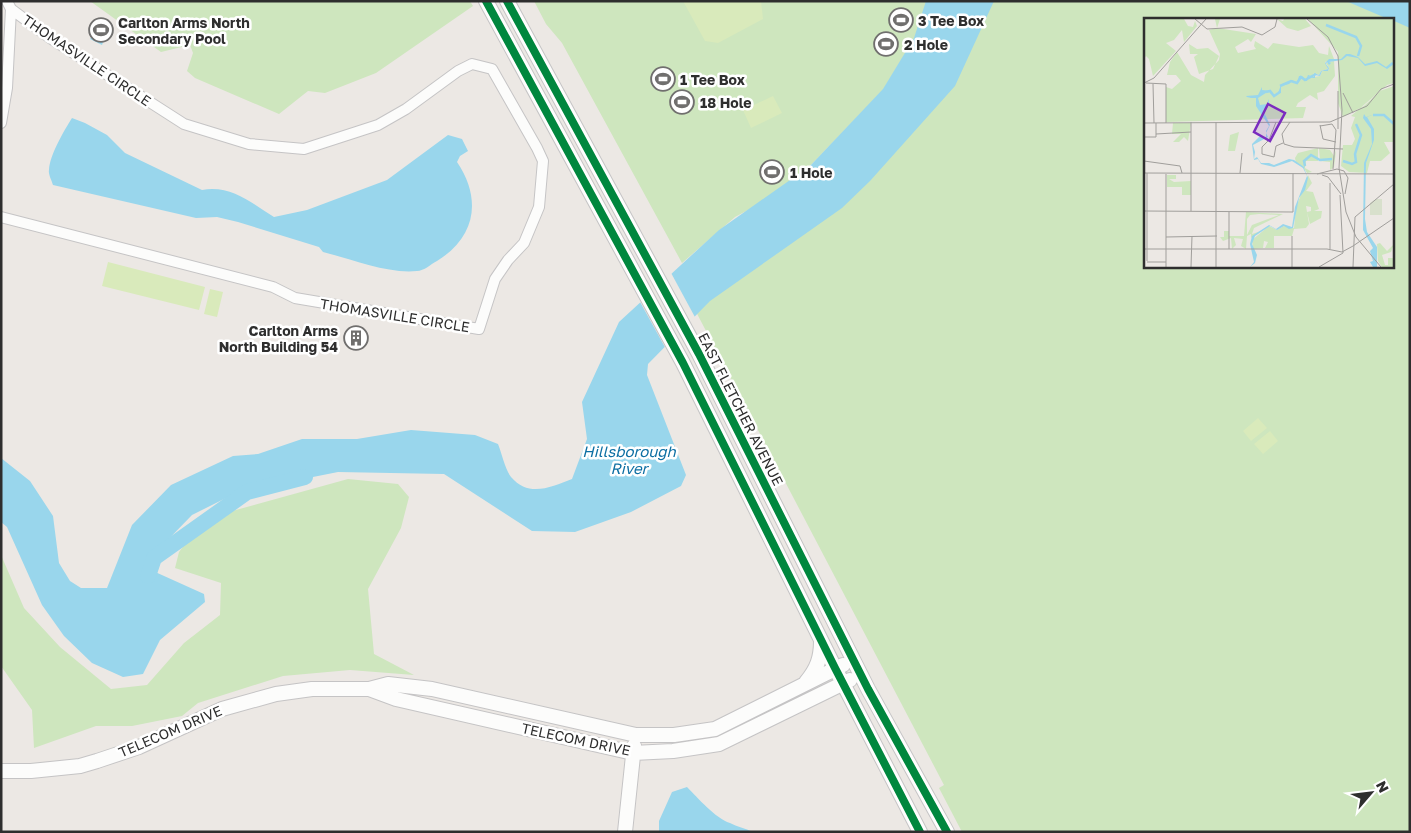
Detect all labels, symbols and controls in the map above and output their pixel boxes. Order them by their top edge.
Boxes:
sports icon: 3 Tee Box [888,7,914,33]
street label: THOMASVILLE CIRCLE [20,11,154,109]
place label: 3 Tee Box [918,12,984,29]
place label: Carlton Arms North Secondary Pool [118,14,250,47]
sports icon: Carlton Arms North Secondary Pool [88,17,114,43]
inset map [1144,18,1394,268]
sports icon: 2 Hole [873,31,899,57]
place label: 2 Hole [904,36,948,53]
sports icon: 1 Tee Box [650,66,676,92]
place label: 1 Tee Box [680,71,745,88]
sports icon: 18 Hole [669,89,695,115]
place label: 18 Hole [700,94,752,111]
sports icon: 1 Hole [759,159,785,185]
place label: 1 Hole [790,164,833,181]
street label: THOMASVILLE CIRCLE [319,295,471,335]
place label: Carlton Arms North Building 54 [219,322,338,355]
building icon: Carlton Arms North Building 54 [343,325,369,351]
street label: EAST FLETCHER AVENUE [695,330,787,488]
water label: Hillsborough River [582,442,676,477]
street label: TELECOM DRIVE [116,702,224,760]
street label: TELECOM DRIVE [520,719,632,759]
north arrow [1346,768,1396,818]
text: N [1373,778,1393,795]

